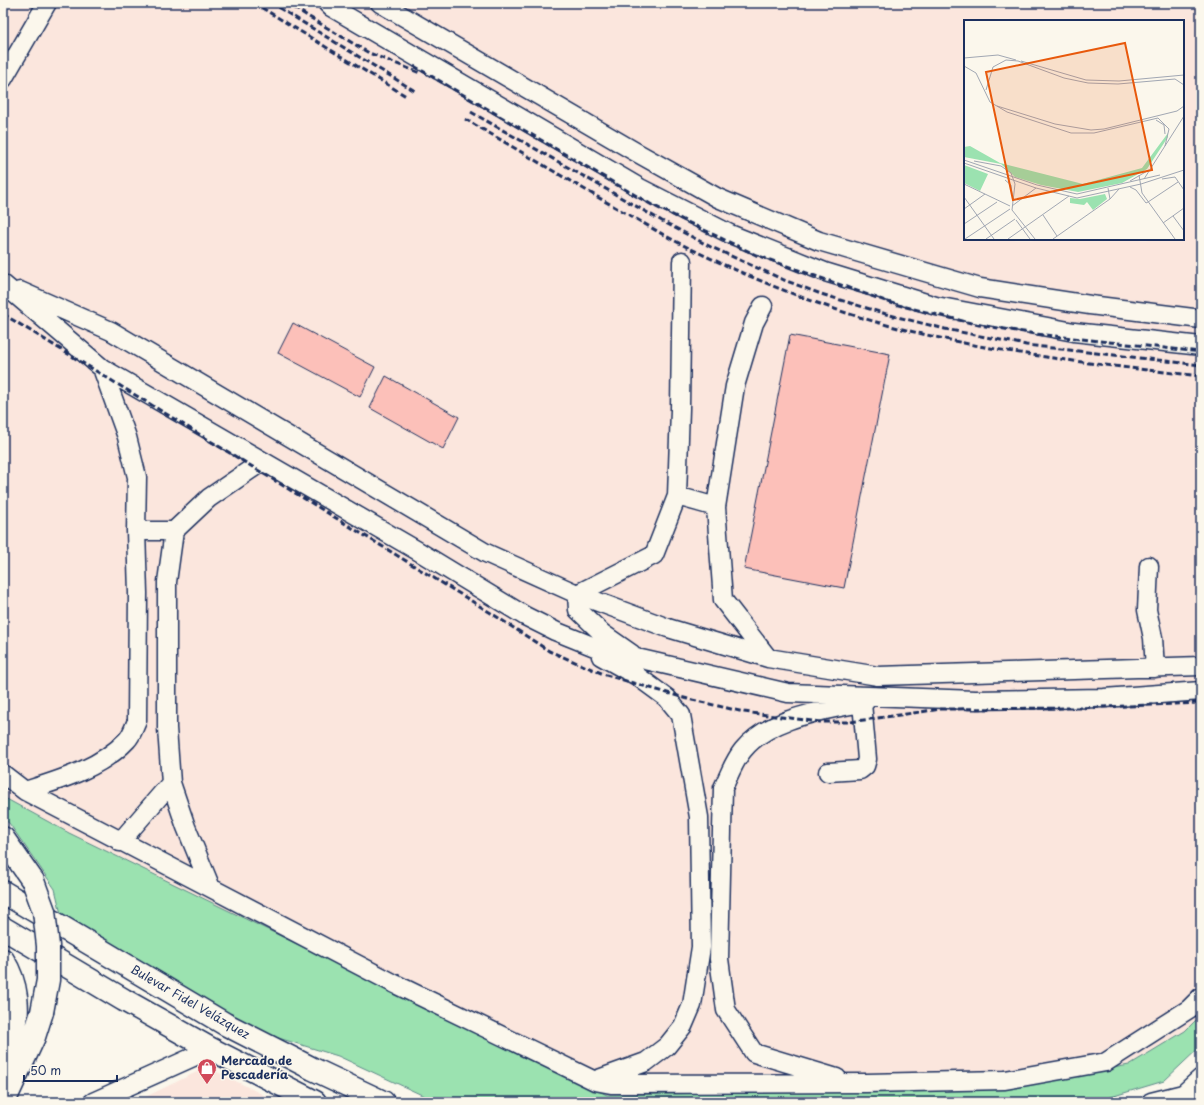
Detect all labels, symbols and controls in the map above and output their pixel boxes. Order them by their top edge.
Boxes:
inset map [964,20,1184,240]
street label: Bulevar Fidel Velázquez [128,960,254,1043]
place label: Mercado de Pescadería [221,1051,292,1083]
scale bar [24,1057,117,1083]
shop icon: Mercado de Pescadería [196,1057,218,1085]
text: 50 m [30,1061,61,1079]

